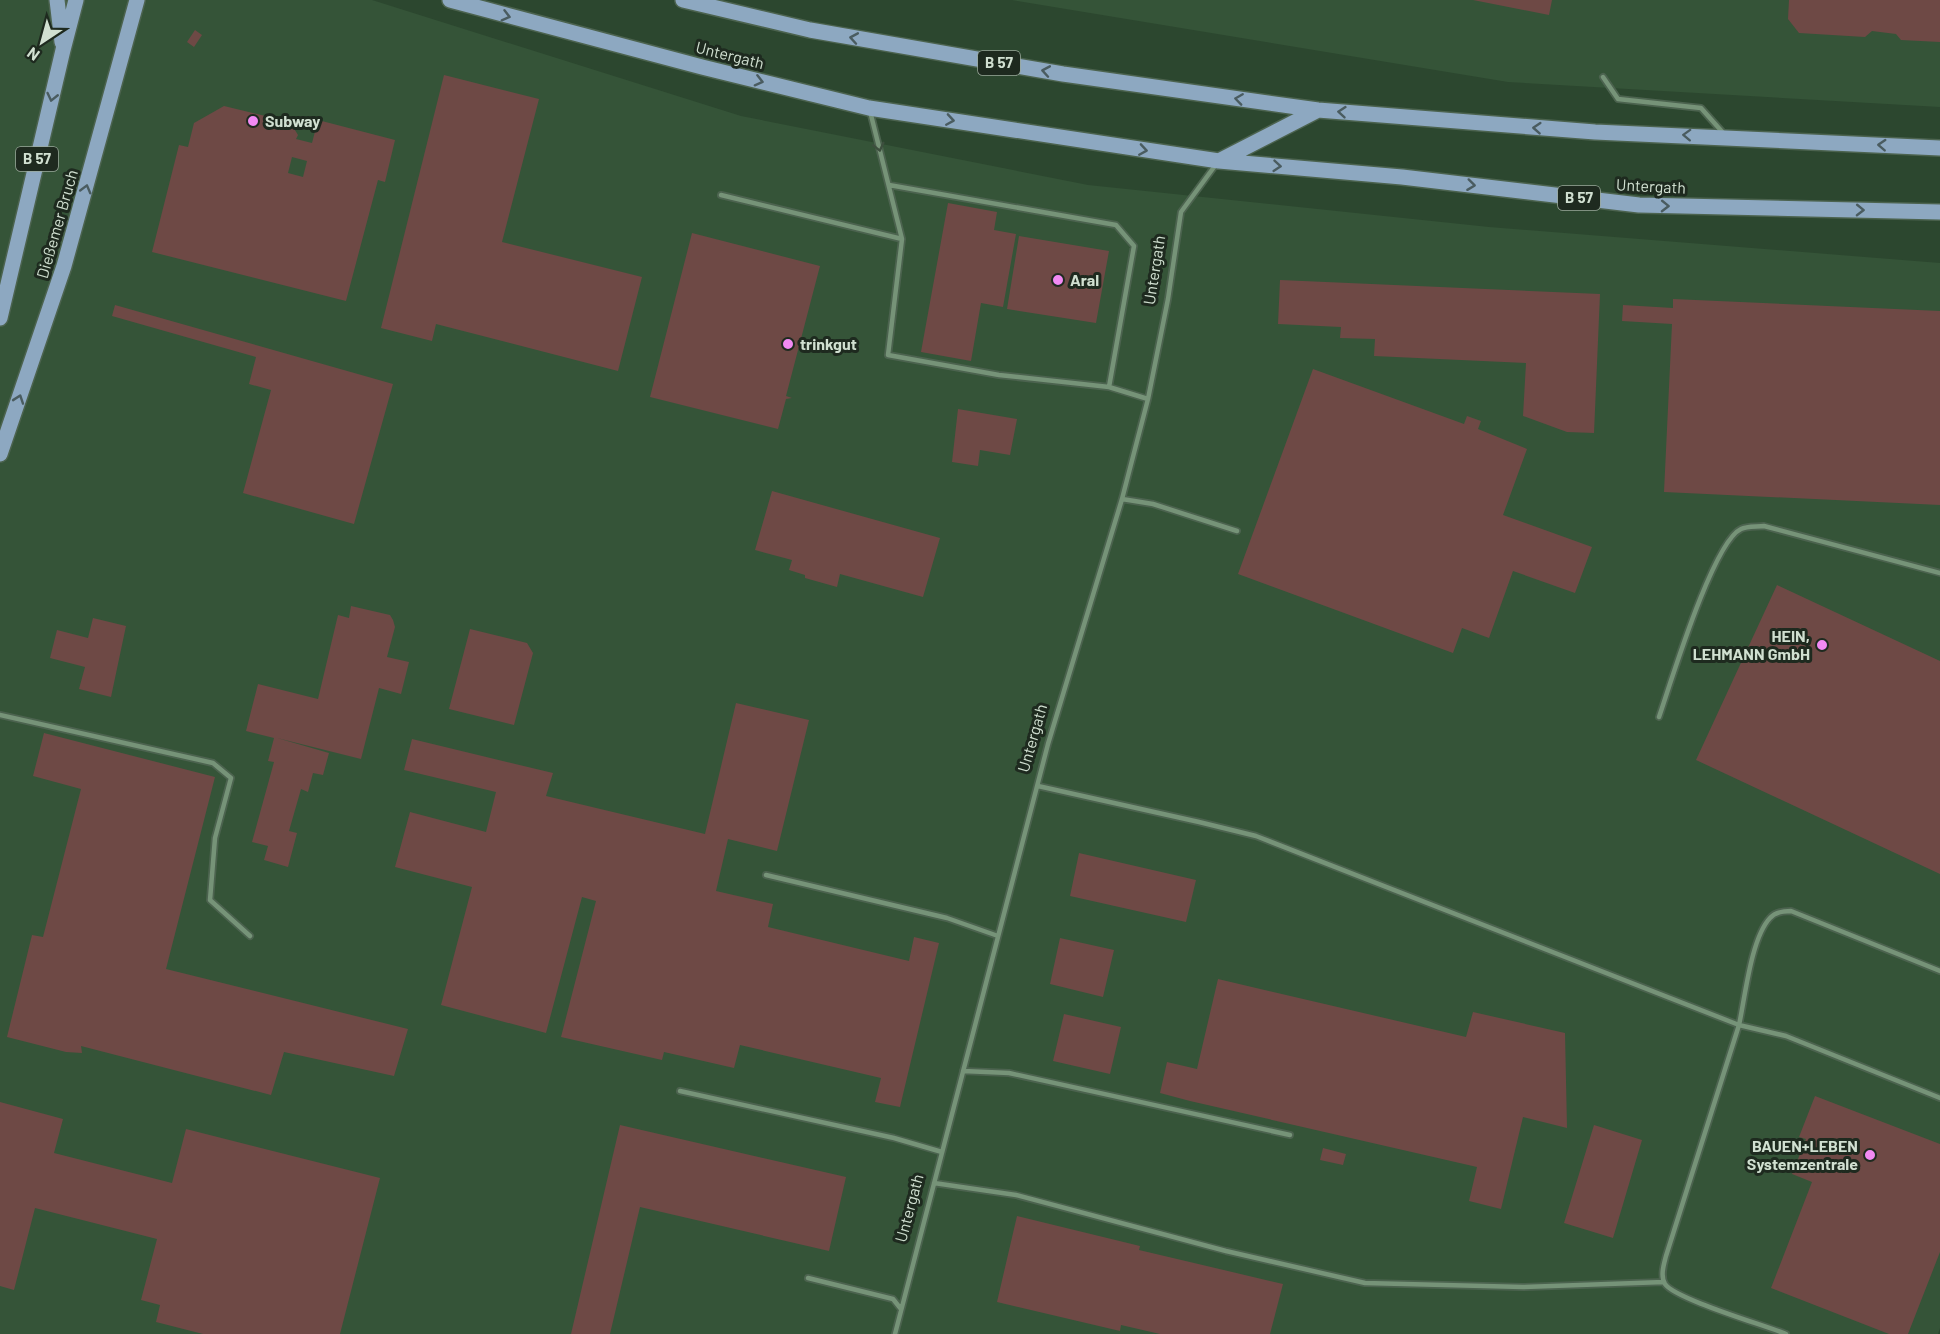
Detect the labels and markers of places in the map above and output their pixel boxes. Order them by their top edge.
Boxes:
place label: Subway [265,111,320,130]
marker: Subway [246,114,260,128]
place label: Aral [1070,270,1099,289]
marker: Aral [1051,273,1065,287]
place label: trinkgut [800,334,857,353]
marker: trinkgut [781,337,795,351]
place label: HEIN, LEHMANN GmbH [1693,626,1810,663]
marker: HEIN, LEHMANN GmbH [1815,638,1829,652]
place label: BAUEN+LEBEN Systemzentrale [1747,1136,1858,1173]
marker: BAUEN+LEBEN Systemzentrale [1863,1148,1877,1162]

